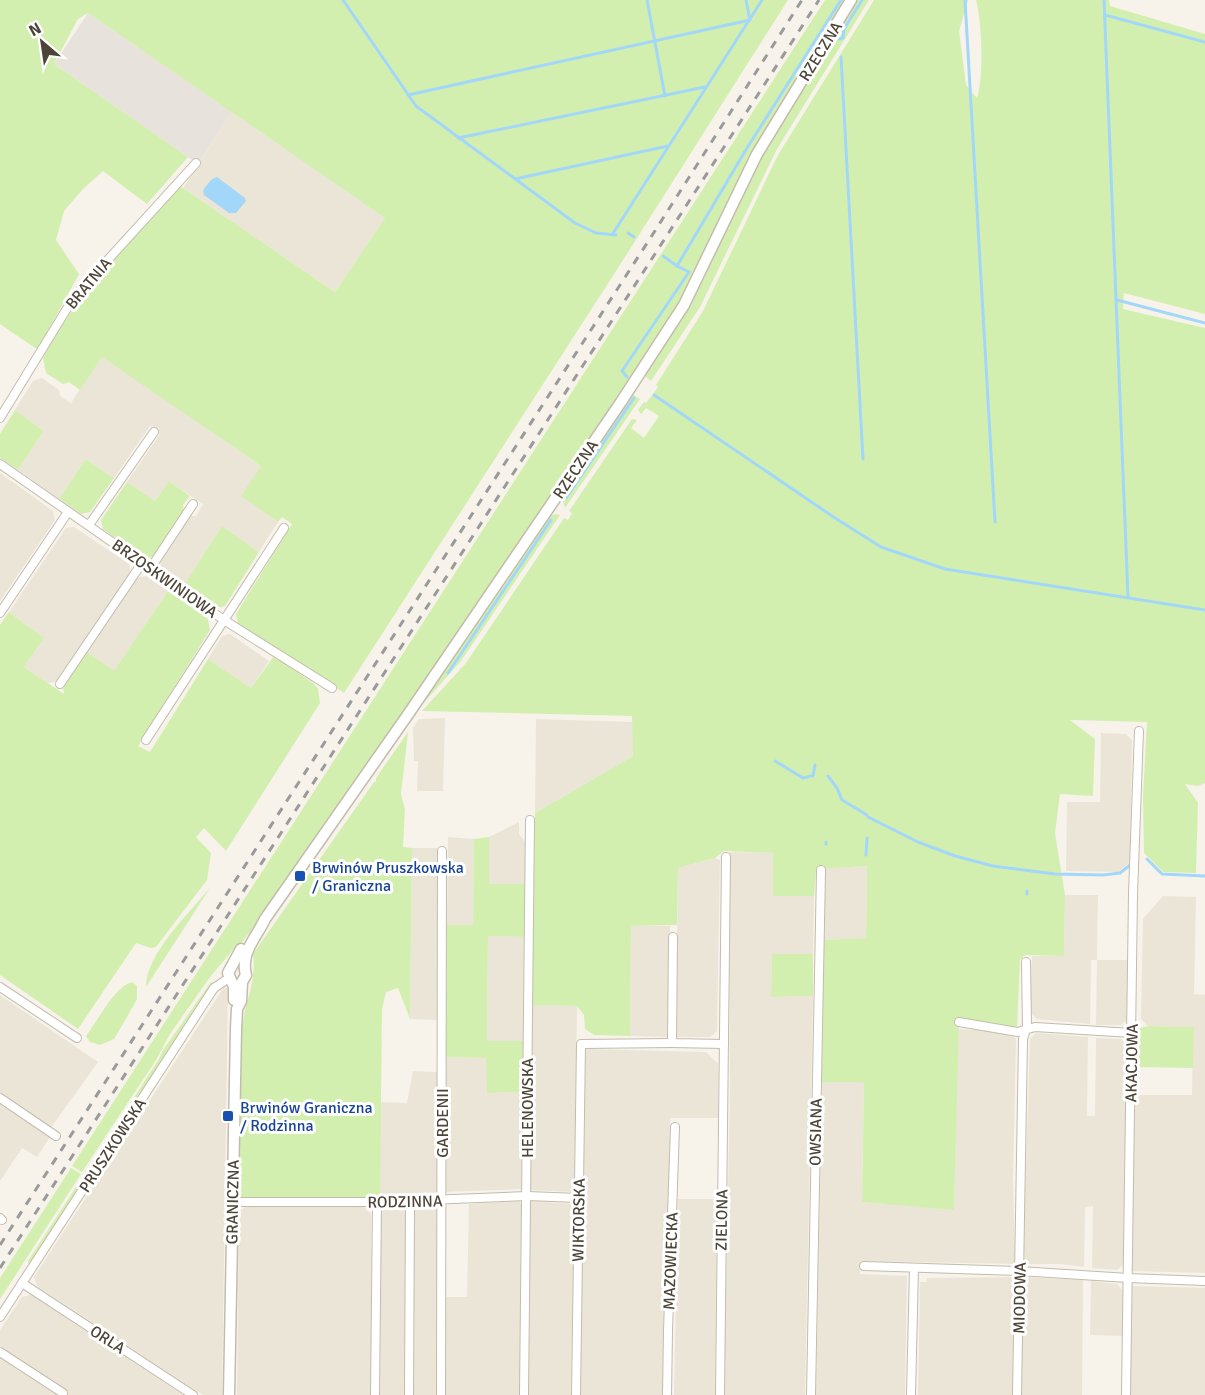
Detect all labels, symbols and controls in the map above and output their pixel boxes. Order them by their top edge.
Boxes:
north arrow [12,12,72,72]
text: N [25,18,45,41]
street label: RZECZNA [795,18,847,85]
street label: BRATNIA [61,254,116,314]
street label: RZECZNA [549,436,603,503]
street label: BRZOSKWINIOWA [108,535,221,623]
place label: Brwinów Pruszkowska / Graniczna [312,858,464,896]
marker: Brwinów Pruszkowska / Graniczna [293,869,307,883]
street label: AKACJOWA [1121,1023,1143,1103]
street label: HELENOWSKA [518,1058,538,1158]
street label: GARDENII [433,1088,453,1158]
street label: PRUSZKOWSKA [75,1095,151,1196]
place label: Brwinów Graniczna / Rodzinna [240,1098,373,1136]
street label: OWSIANA [805,1098,827,1166]
marker: Brwinów Graniczna / Rodzinna [221,1109,235,1123]
street label: GRANICZNA [222,1159,244,1244]
street label: WIKTORSKA [568,1178,590,1262]
street label: ZIELONA [711,1189,733,1251]
street label: RODZINNA [367,1191,443,1213]
street label: MAZOWIECKA [659,1211,683,1310]
street label: MIODOWA [1009,1262,1031,1334]
street label: ORLA [86,1321,129,1359]

